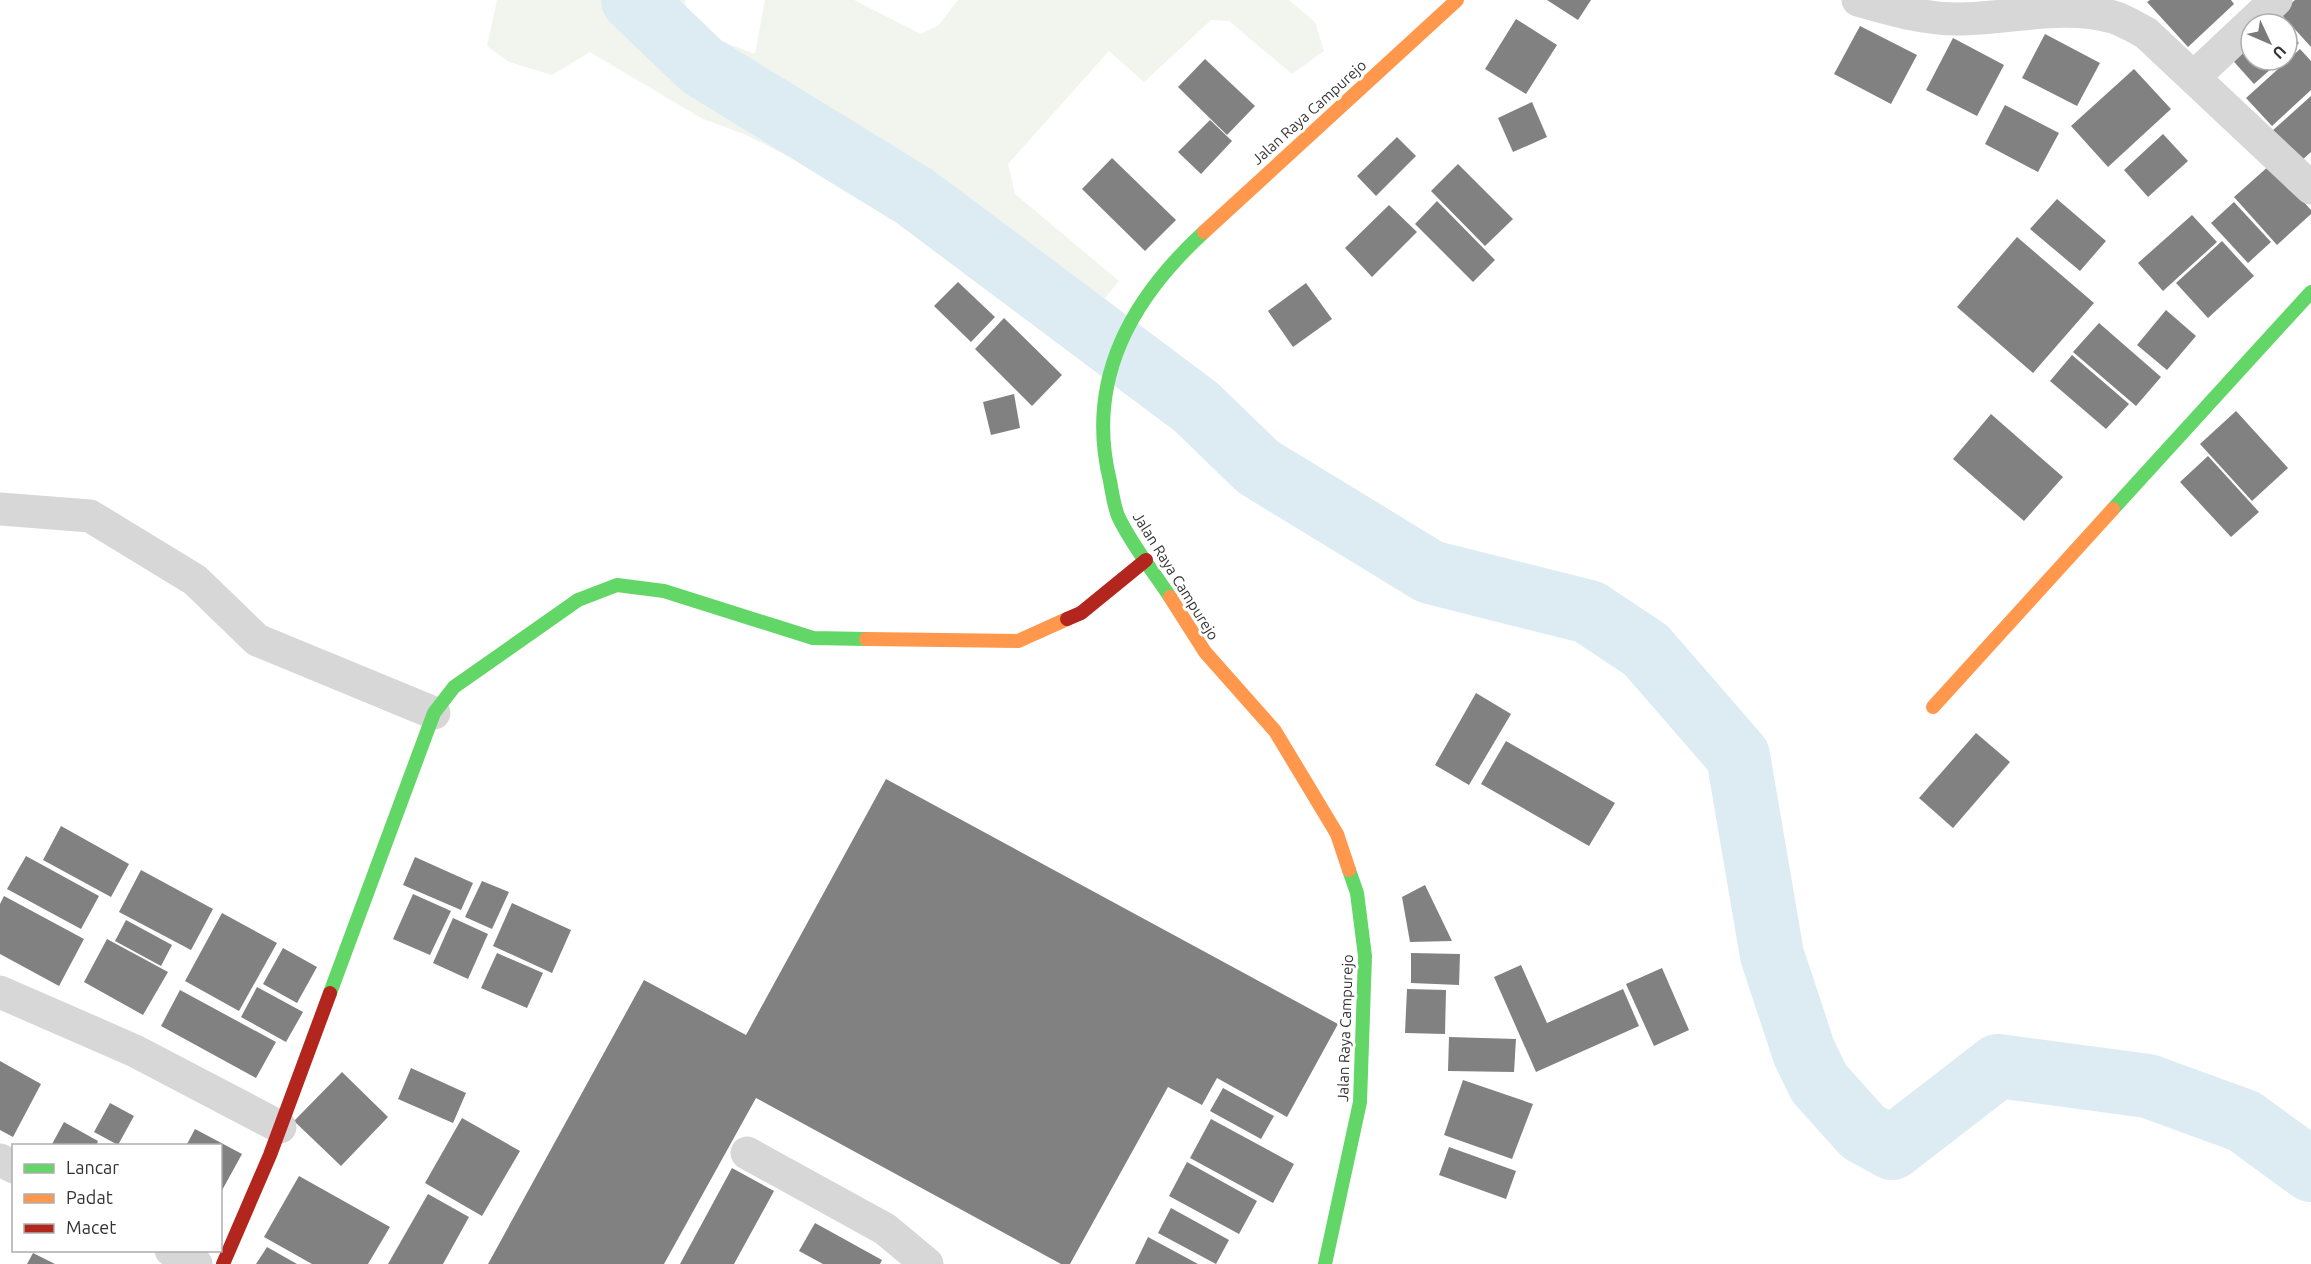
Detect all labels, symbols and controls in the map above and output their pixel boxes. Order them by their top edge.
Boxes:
north arrow [2239,12,2299,72]
text: U [2269,42,2290,63]
street label: Jalan Raya Campurejo [1248,56,1370,168]
street label: Jalan Raya Campurejo [1130,509,1222,643]
street label: Jalan Raya Campurejo [1334,954,1356,1102]
legend [12,1144,222,1252]
text: Lancar [66,1157,119,1177]
text: Padat [66,1187,113,1207]
text: Macet [66,1217,116,1237]

